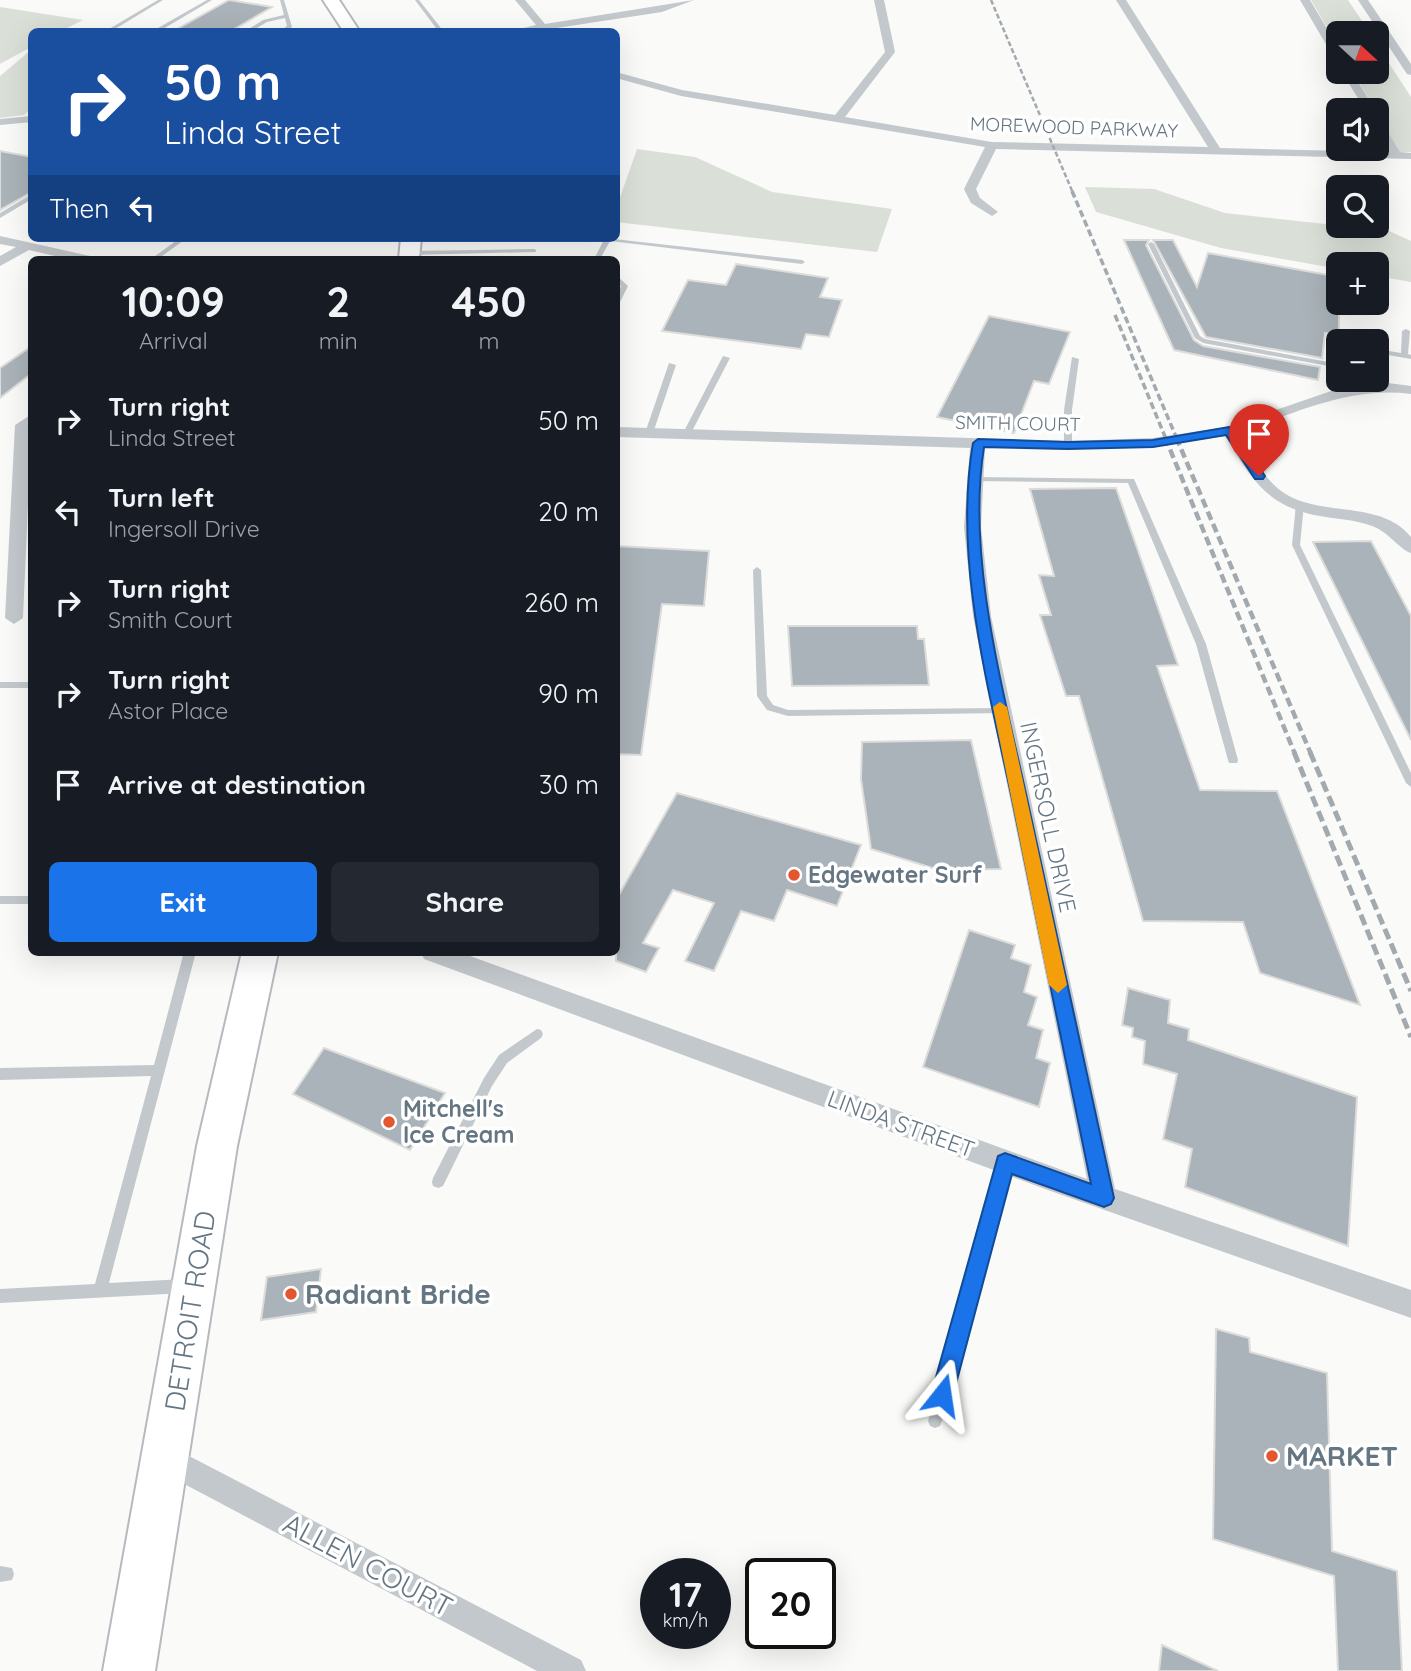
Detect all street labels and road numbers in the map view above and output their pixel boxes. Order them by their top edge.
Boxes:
street label: MOREWOOD PARKWAY [969,111,1179,143]
street label: SMITH COURT [955,410,1081,436]
street label: INGERSOLL DRIVE [1014,719,1083,915]
street label: LINDA STREET [824,1083,979,1164]
street label: DETROIT ROAD [156,1208,223,1414]
street label: ALLEN COURT [278,1505,459,1624]

